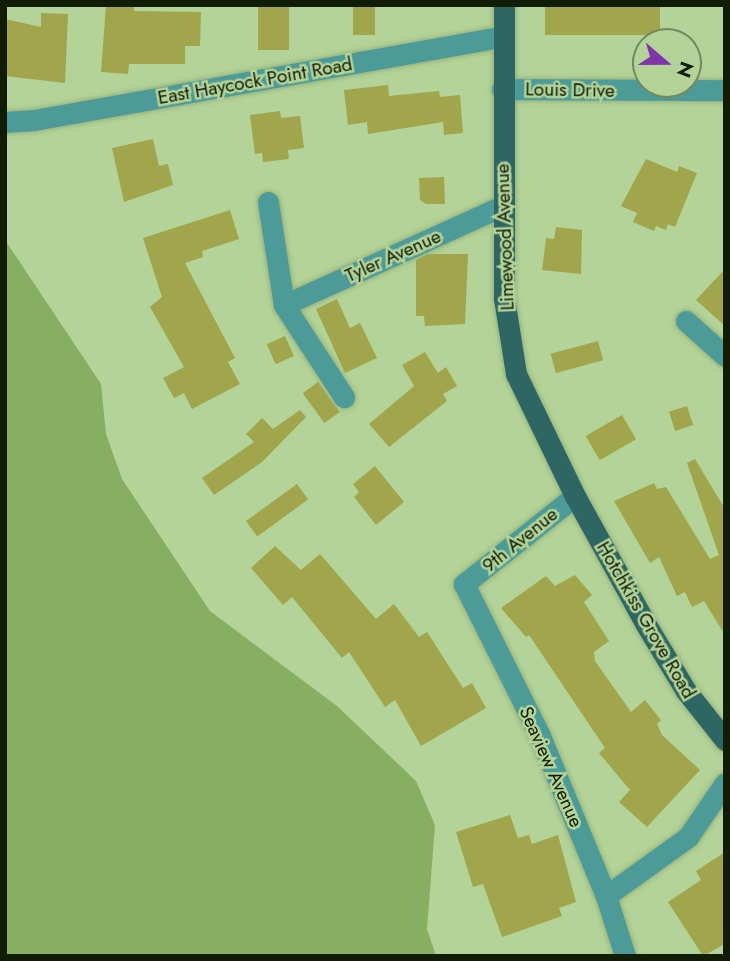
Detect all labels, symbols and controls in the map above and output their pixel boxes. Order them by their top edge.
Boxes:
north arrow [632,28,702,98]
street label: East Haycock Point Road [156,53,354,109]
text: N [670,58,701,81]
street label: Louis Drive [525,78,615,102]
street label: Limewood Avenue [491,163,519,311]
street label: Tyler Avenue [342,225,444,287]
street label: 9th Avenue [478,503,562,577]
street label: Hotchkiss Grove Road [592,537,700,703]
street label: Seaview Avenue [514,703,588,831]

